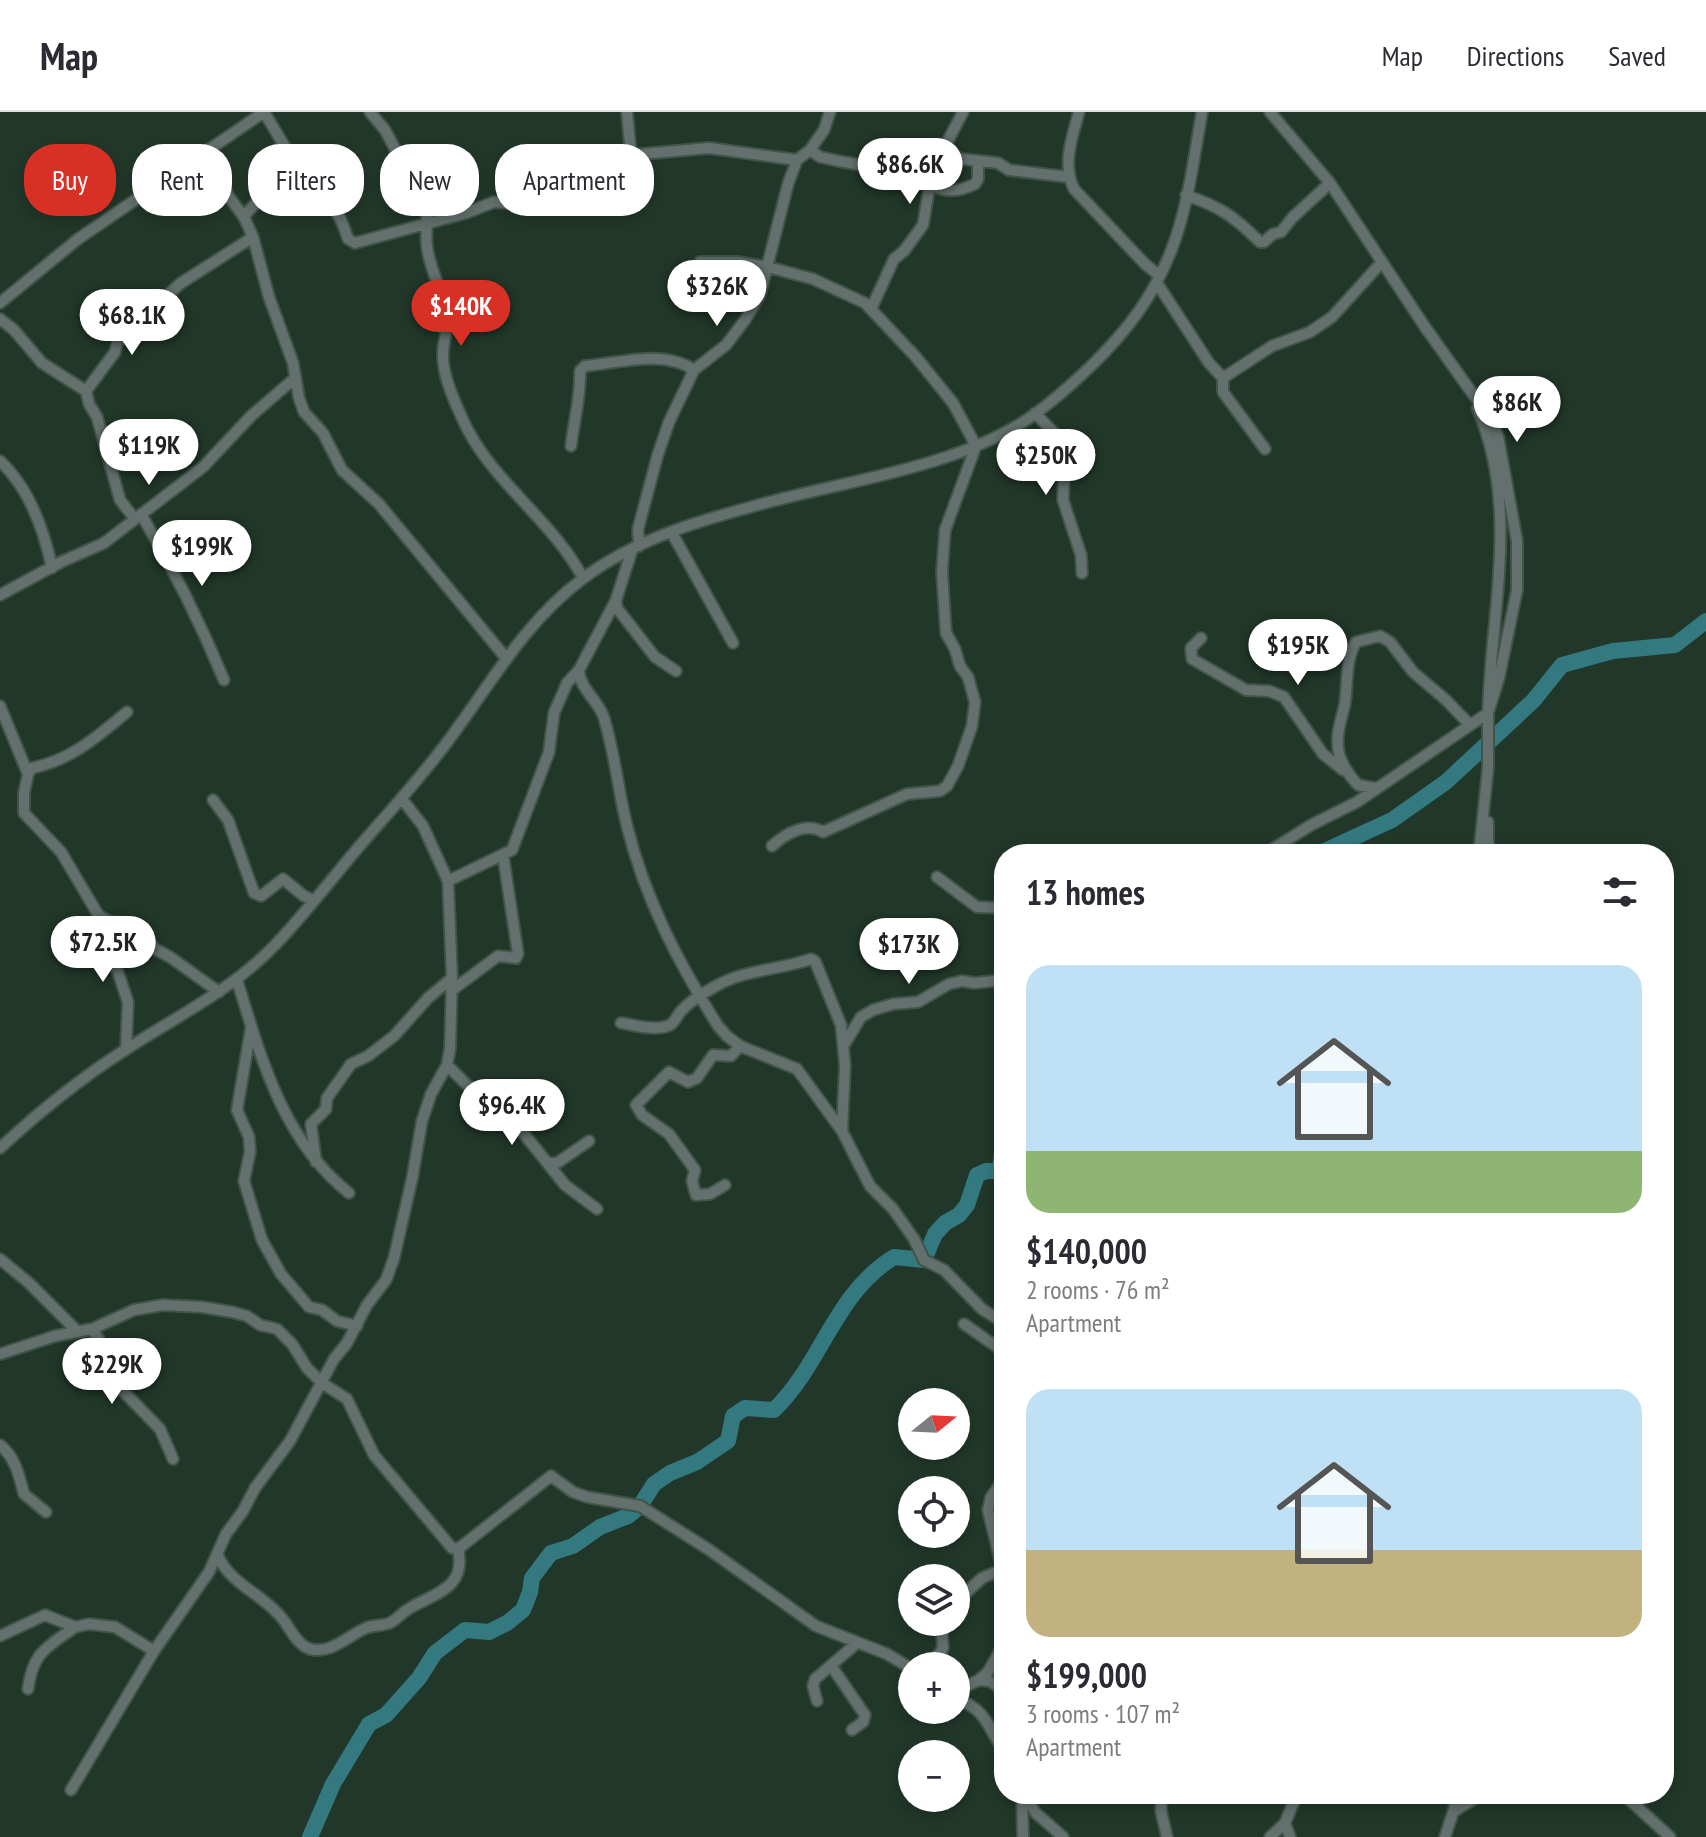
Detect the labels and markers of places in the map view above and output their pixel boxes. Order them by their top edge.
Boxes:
pin: $86.6K [845,138,975,206]
pin: $326K [661,260,773,328]
pin: $140K [405,280,517,348]
pin: $68.1K [67,289,197,357]
pin: $86K [1470,376,1564,444]
pin: $119K [93,419,205,487]
pin: $250K [990,429,1102,497]
pin: $199K [146,520,258,588]
pin: $195K [1242,619,1354,687]
pin: $72.5K [38,916,168,984]
pin: $173K [853,918,965,986]
pin: $96.4K [447,1079,577,1147]
pin: $229K [56,1338,168,1406]

